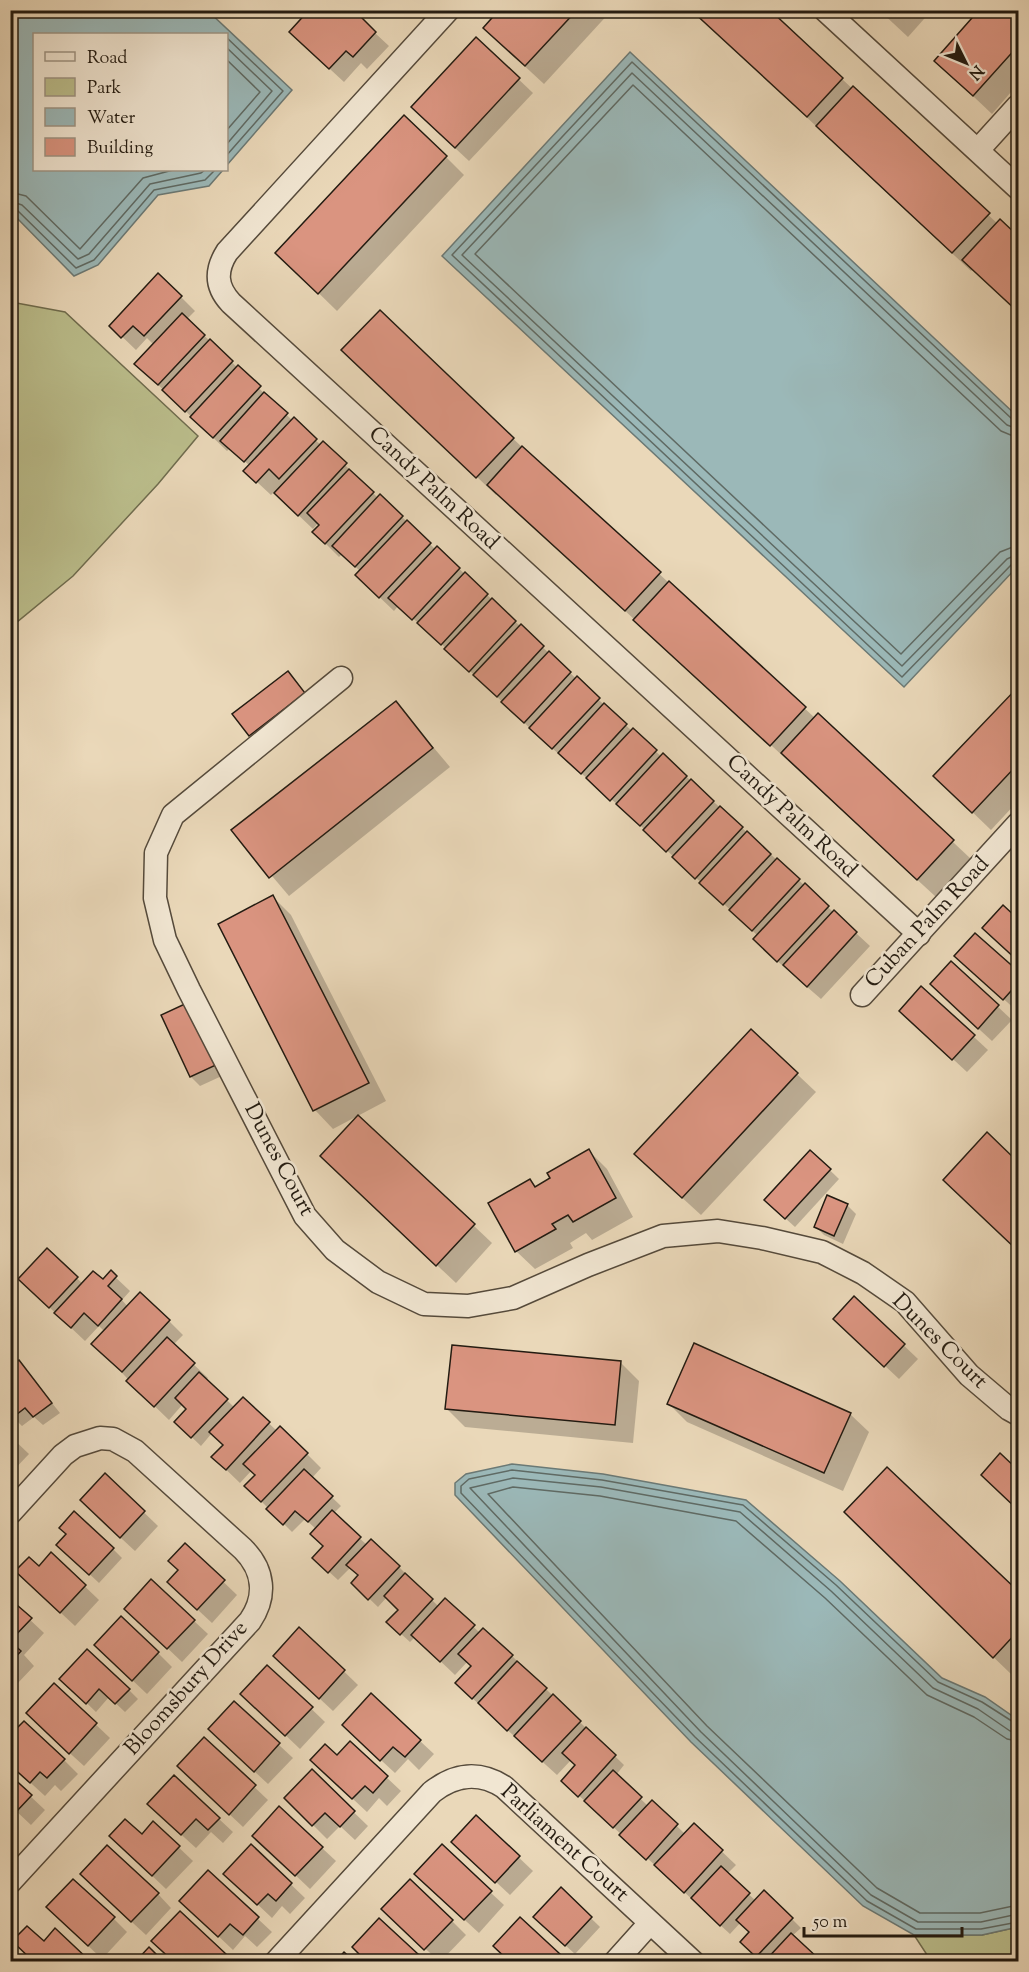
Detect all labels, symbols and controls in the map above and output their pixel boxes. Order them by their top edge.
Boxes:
legend [33,33,228,171]
north arrow [936,33,996,93]
text: Road [87,46,127,72]
text: N [962,59,988,84]
text: Park [87,76,122,102]
text: Water [87,106,136,132]
text: Building [87,136,153,162]
street label: Candy Palm Road [360,420,506,558]
street label: Candy Palm Road [718,748,864,886]
street label: Cuban Palm Road [858,850,998,996]
street label: Dunes Court [235,1098,321,1223]
street label: Dunes Court [884,1287,995,1398]
street label: Bloomsbury Drive [118,1614,256,1764]
street label: Parliament Court [493,1777,636,1911]
scale bar [804,1900,962,1938]
text: 50 m [812,1910,848,1936]

